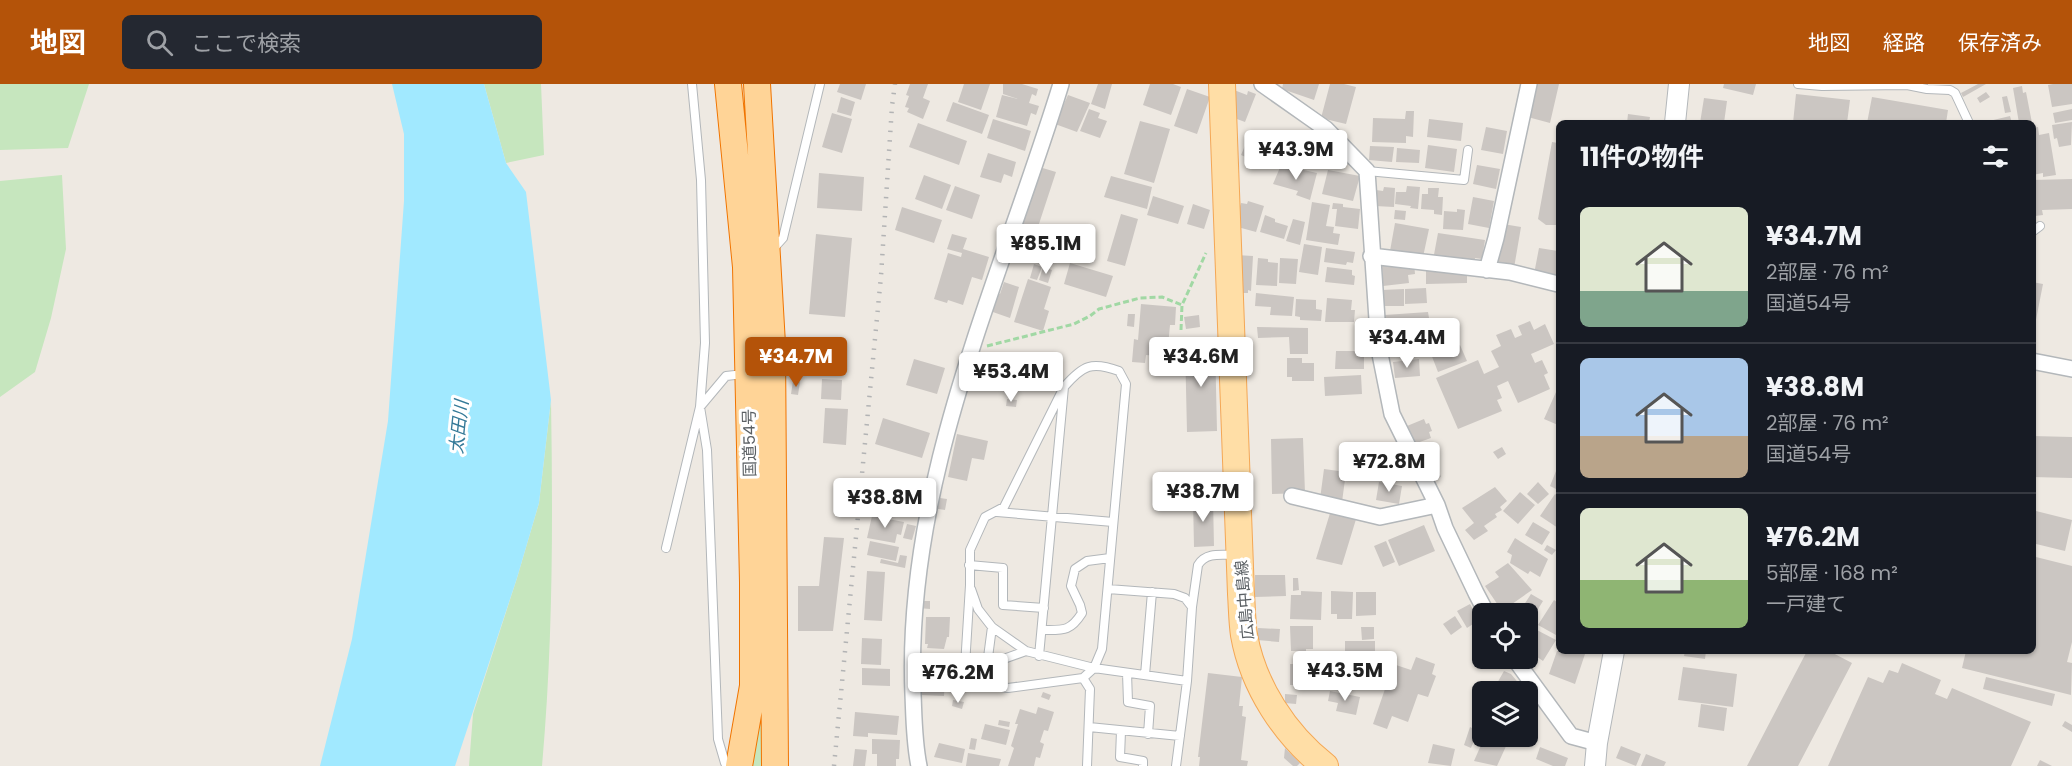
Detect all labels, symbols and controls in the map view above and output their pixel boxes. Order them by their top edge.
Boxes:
search box [122,15,542,69]
text: 地図 [30,23,86,62]
icon: search [143,26,176,59]
text: ここで検索 [191,28,301,59]
text: 地図 [1808,28,1850,57]
text: 経路 [1883,28,1925,57]
text: 保存済み [1958,28,2042,57]
pin: ¥43.9M [1247,130,1345,181]
text: ¥43.9M [1258,135,1334,163]
text: 11件の物件 [1580,139,1704,175]
icon: filters [1979,140,2012,173]
text: ¥34.7M [1766,218,1862,254]
pin: ¥85.1M [997,224,1095,275]
text: ¥85.1M [1011,229,1081,257]
icon: home [1628,231,1700,303]
text: 2部屋 · 76 m² [1766,258,1889,286]
text: 国道54号 [1766,289,1851,317]
pin: ¥34.4M [1358,318,1456,369]
text: ¥34.4M [1369,323,1445,351]
pin: ¥34.7M [747,337,845,388]
pin: ¥34.6M [1152,337,1250,388]
text: ¥34.7M [759,342,833,370]
text: ¥34.6M [1163,342,1239,370]
pin: ¥53.4M [962,352,1060,403]
text: ¥53.4M [973,357,1049,385]
text: ¥38.8M [1766,369,1864,405]
icon: home [1628,382,1700,454]
water label: 太田川 [443,397,474,455]
street label: 国道54号 [737,409,762,477]
text: 2部屋 · 76 m² [1766,409,1889,437]
text: 国道54号 [1766,440,1851,468]
pin: ¥72.8M [1340,442,1438,493]
text: ¥72.8M [1353,447,1425,475]
pin: ¥38.7M [1154,472,1252,523]
text: ¥38.7M [1166,477,1240,505]
pin: ¥38.8M [836,478,934,529]
text: ¥38.8M [847,483,923,511]
text: ¥76.2M [1766,519,1860,555]
icon: home [1628,532,1700,604]
street label: 広島中島線 [1230,559,1259,641]
text: 5部屋 · 168 m² [1766,559,1898,587]
text: 一戸建て [1766,590,1846,618]
map controls [1472,603,1538,747]
button: locate [1472,603,1538,669]
pin: ¥43.5M [1296,651,1394,702]
pin: ¥76.2M [909,653,1007,704]
text: ¥43.5M [1307,656,1383,684]
text: ¥76.2M [922,658,994,686]
button: layers [1472,681,1538,747]

